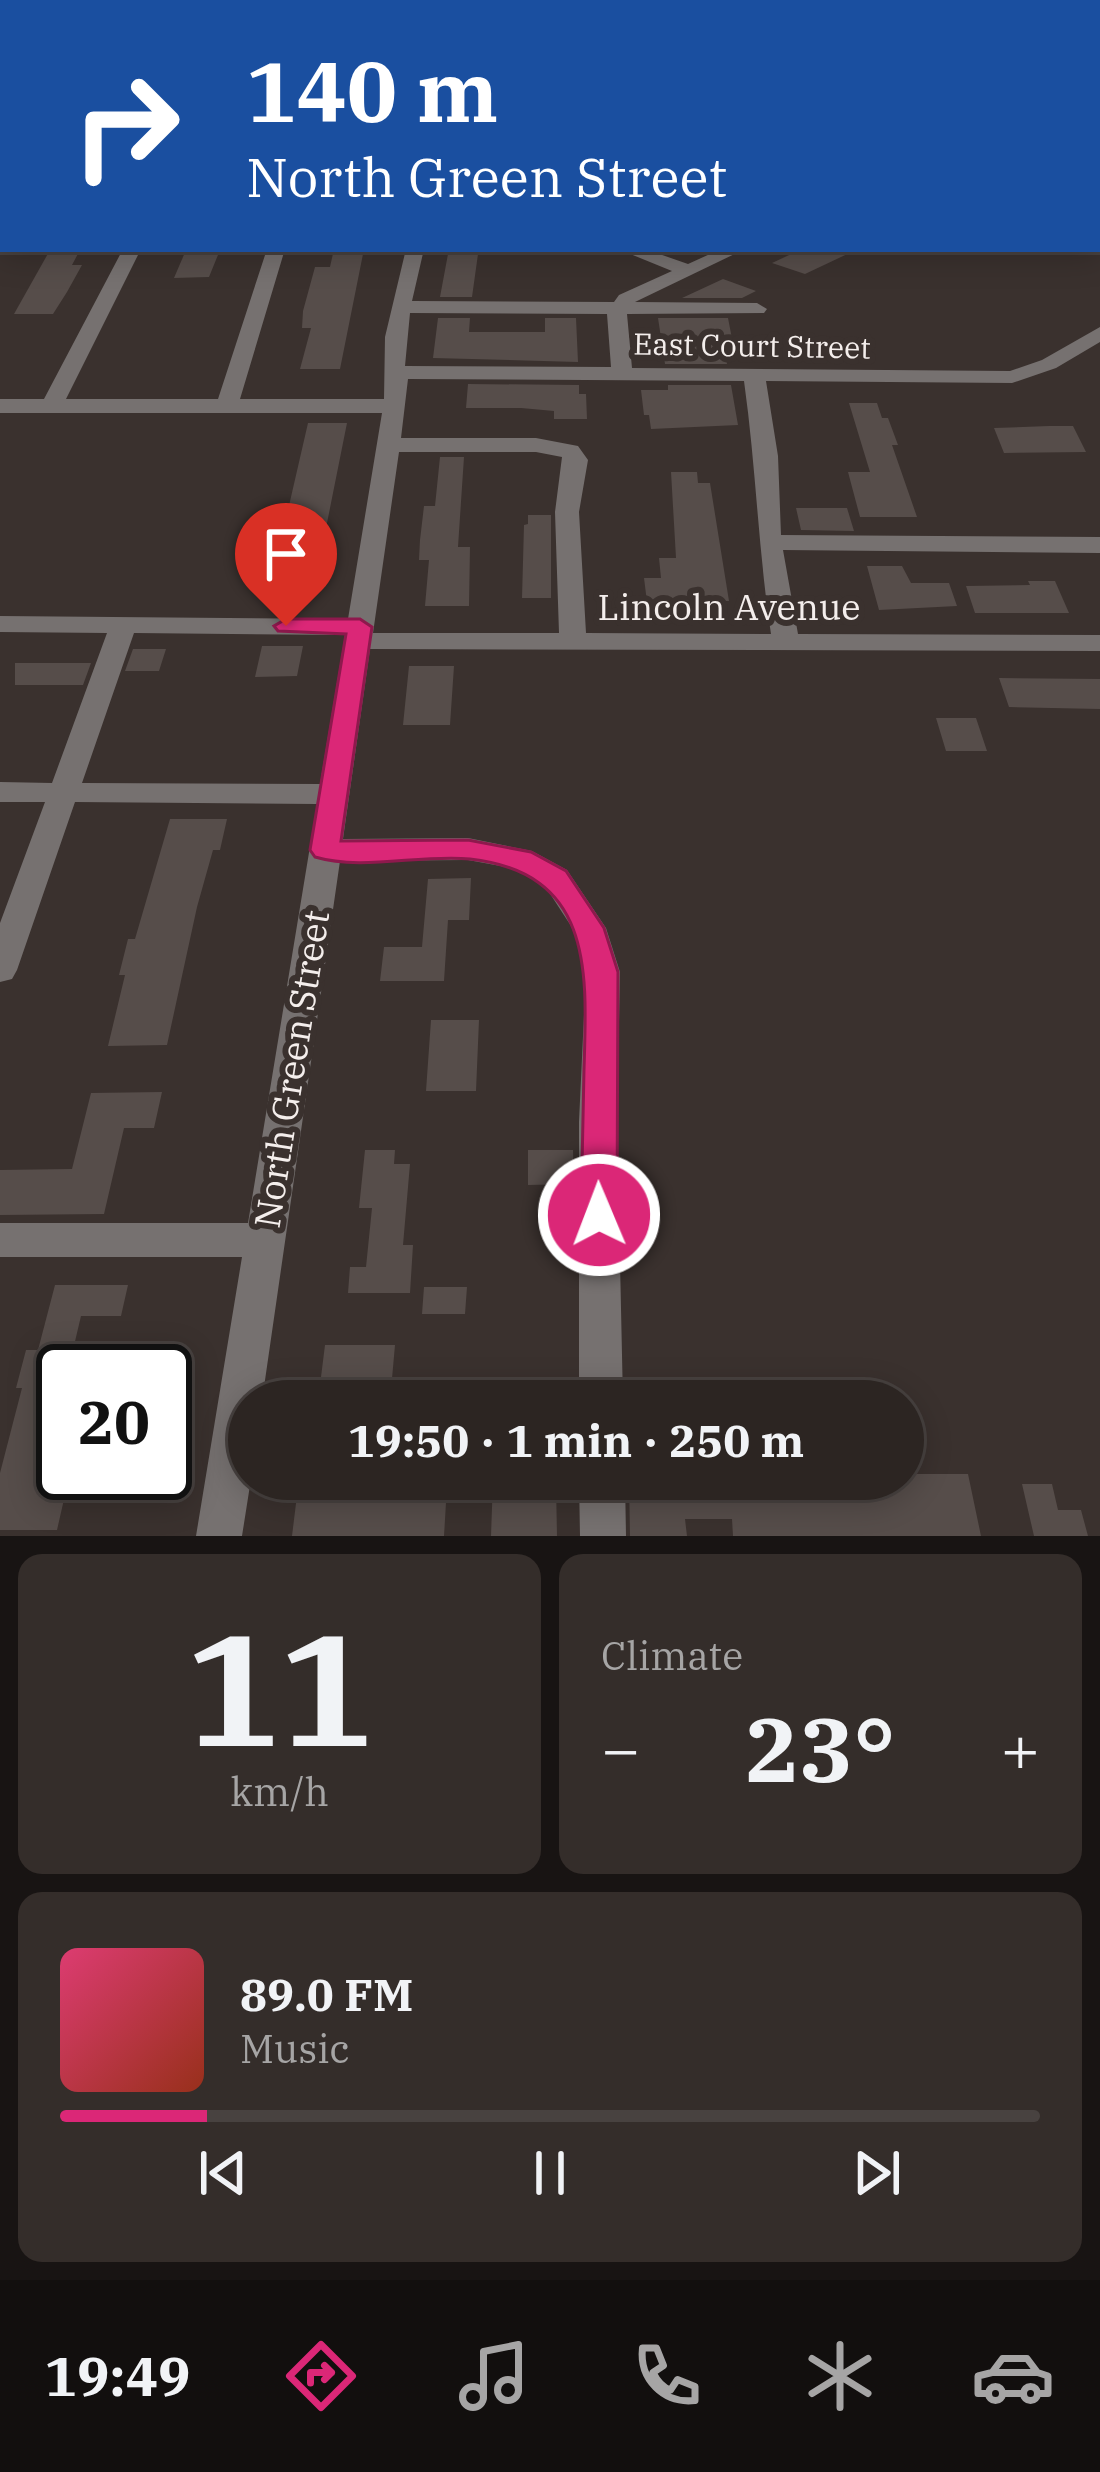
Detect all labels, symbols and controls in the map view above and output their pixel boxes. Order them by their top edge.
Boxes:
text: 140 m [246,36,498,145]
icon: right [48,48,204,204]
text: North Green Street [246,142,727,212]
street label: East Court Street [633,323,871,367]
pin [235,503,337,626]
icon: arrive [253,521,319,587]
street label: Lincoln Avenue [598,583,860,630]
street label: North Green Street [243,907,339,1231]
position arrow [536,1152,662,1278]
speed limit sign: 20 [36,1344,192,1500]
text: 19:50 · 1 min · 250 m [348,1411,804,1469]
text: 11 [186,1586,373,1789]
text: Climate [601,1630,743,1681]
text: 23° [745,1690,896,1807]
text: − [601,1705,641,1791]
text: + [1000,1705,1040,1791]
text: km/h [230,1766,329,1817]
text: 89.0 FM [240,1965,413,2023]
text: Music [240,2023,350,2074]
icon: previous [190,2140,256,2206]
icon: pause [517,2140,583,2206]
icon: next [844,2140,910,2206]
icon: directions [279,2334,363,2418]
icon: music [452,2334,536,2418]
icon: phone [625,2334,709,2418]
icon: climate [798,2334,882,2418]
icon: car [971,2334,1055,2418]
text: 19:49 [45,2341,190,2411]

